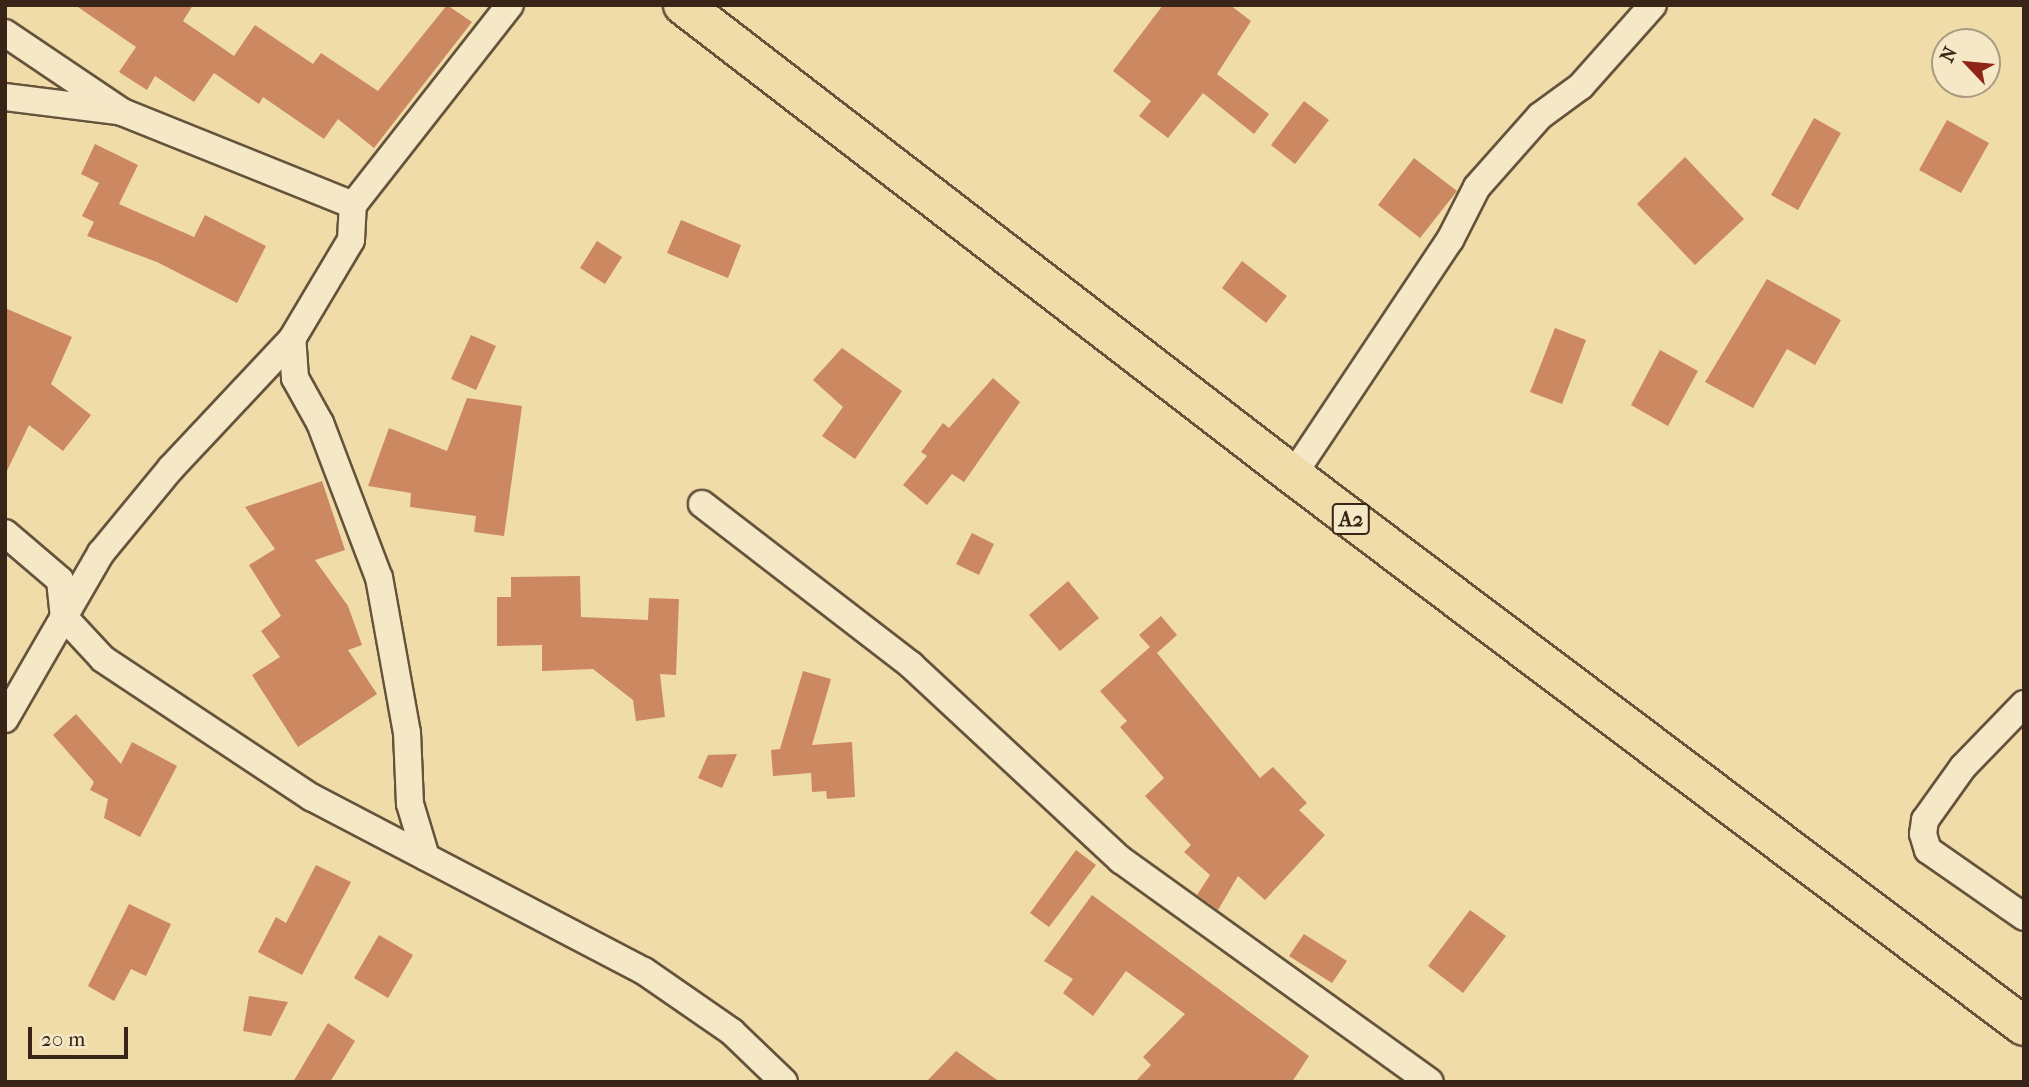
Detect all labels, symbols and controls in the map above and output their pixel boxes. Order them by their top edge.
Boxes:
north arrow [1931,28,2001,98]
text: N [1936,43,1962,66]
road number: A2 [1332,502,1370,536]
scale bar [32,1014,131,1058]
text: 20 m [41,1027,85,1051]

